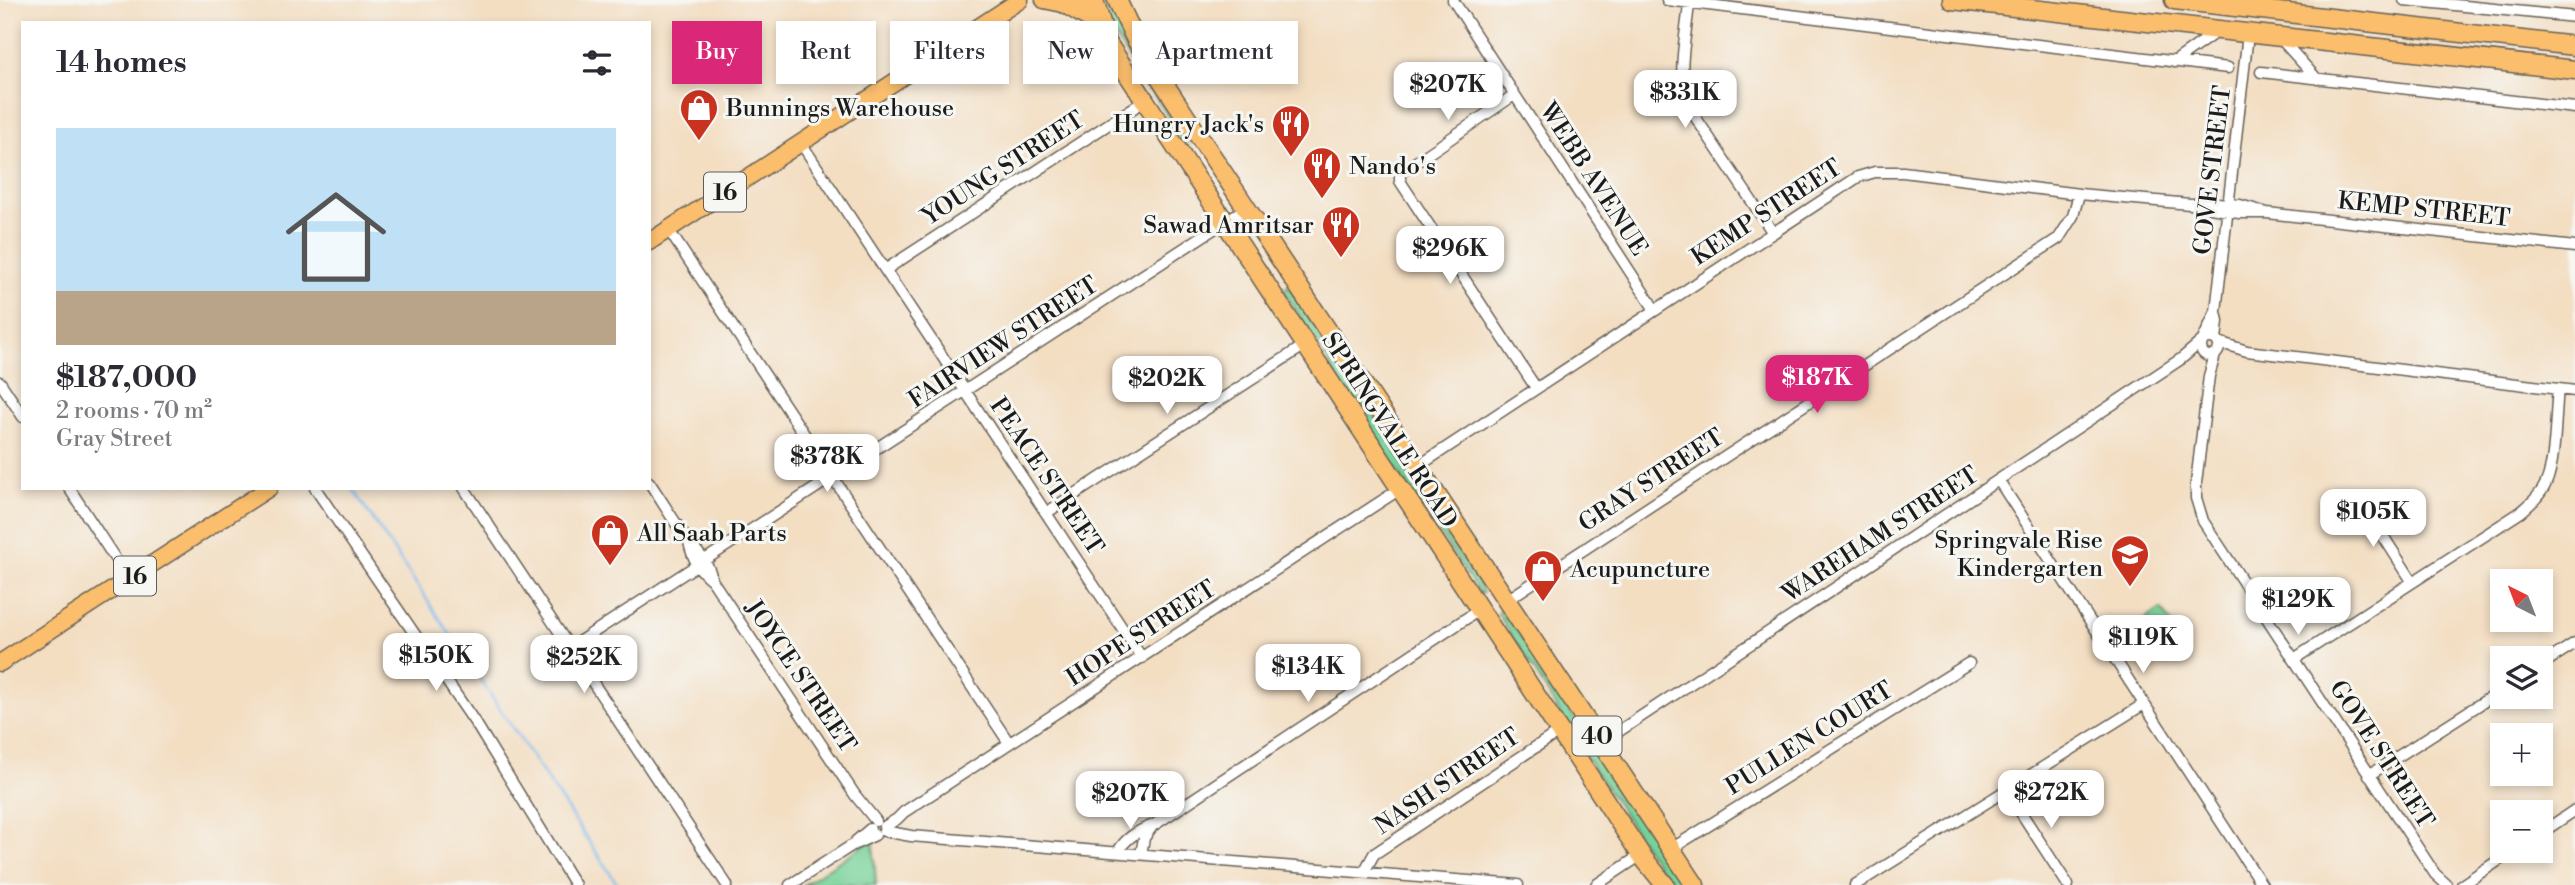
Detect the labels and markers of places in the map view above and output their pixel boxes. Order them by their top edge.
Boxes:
pin: $207K [1399,62,1497,122]
pin: $331K [1636,71,1734,130]
shop icon: Bunnings Warehouse [678,87,720,142]
place label: Bunnings Warehouse [725,94,954,124]
restaurant icon: Hungry Jack's [1270,103,1312,158]
place label: Hungry Jack's [1113,110,1264,140]
restaurant icon: Nando's [1301,145,1343,200]
place label: Nando's [1349,152,1436,182]
restaurant icon: Sawad Amritsar [1320,204,1362,259]
place label: Sawad Amritsar [1143,211,1314,241]
pin: $296K [1401,226,1499,286]
pin: $202K [1118,356,1216,416]
pin: $187K [1768,356,1866,415]
pin: $378K [778,434,876,494]
pin: $105K [2324,490,2422,549]
shop icon: All Saab Parts [589,512,631,567]
place label: All Saab Parts [636,519,787,549]
place label: Springvale Rise Kindergarten [1935,526,2103,584]
school or university icon: Springvale Rise Kindergarten [2109,533,2151,588]
shop icon: Acupuncture [1522,548,1564,603]
place label: Acupuncture [1569,555,1710,585]
pin: $129K [2249,578,2347,637]
pin: $119K [2094,616,2192,675]
pin: $150K [387,634,485,693]
pin: $252K [535,636,633,695]
pin: $134K [1259,644,1357,704]
pin: $272K [2002,770,2100,830]
pin: $207K [1081,772,1179,831]

